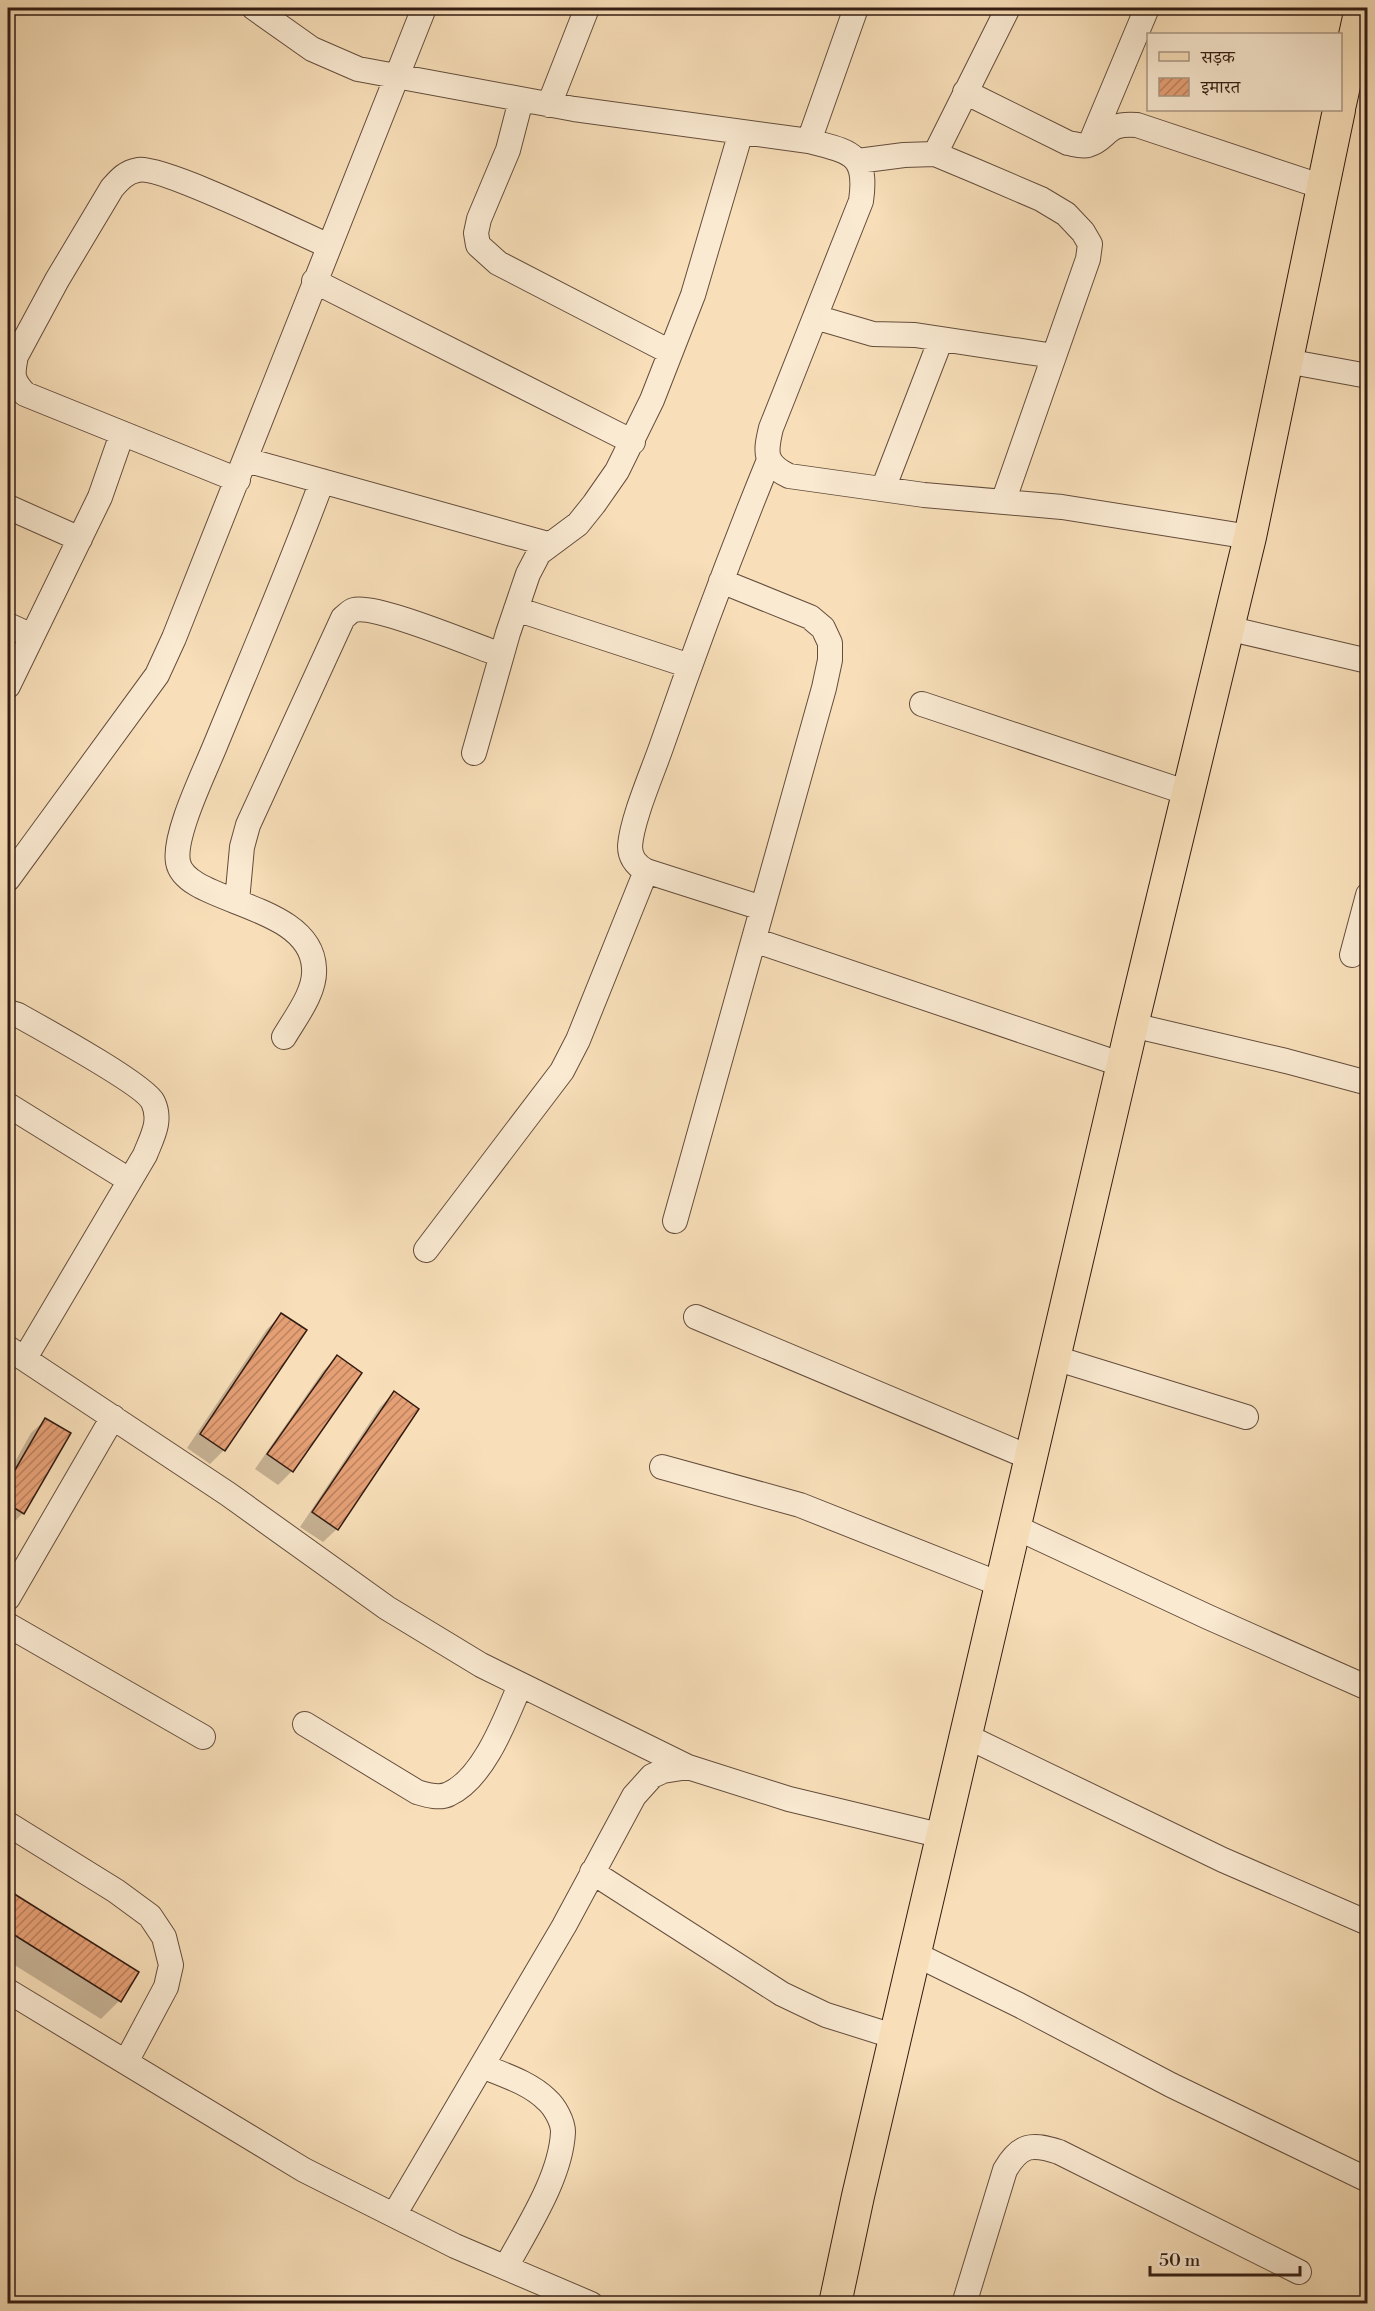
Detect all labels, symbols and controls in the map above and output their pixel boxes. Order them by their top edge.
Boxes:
legend [1147,33,1342,111]
text: सड़क [1200,46,1236,69]
text: इमारत [1200,76,1241,99]
scale bar [1150,2239,1300,2277]
text: 50 m [1159,2249,1201,2272]

